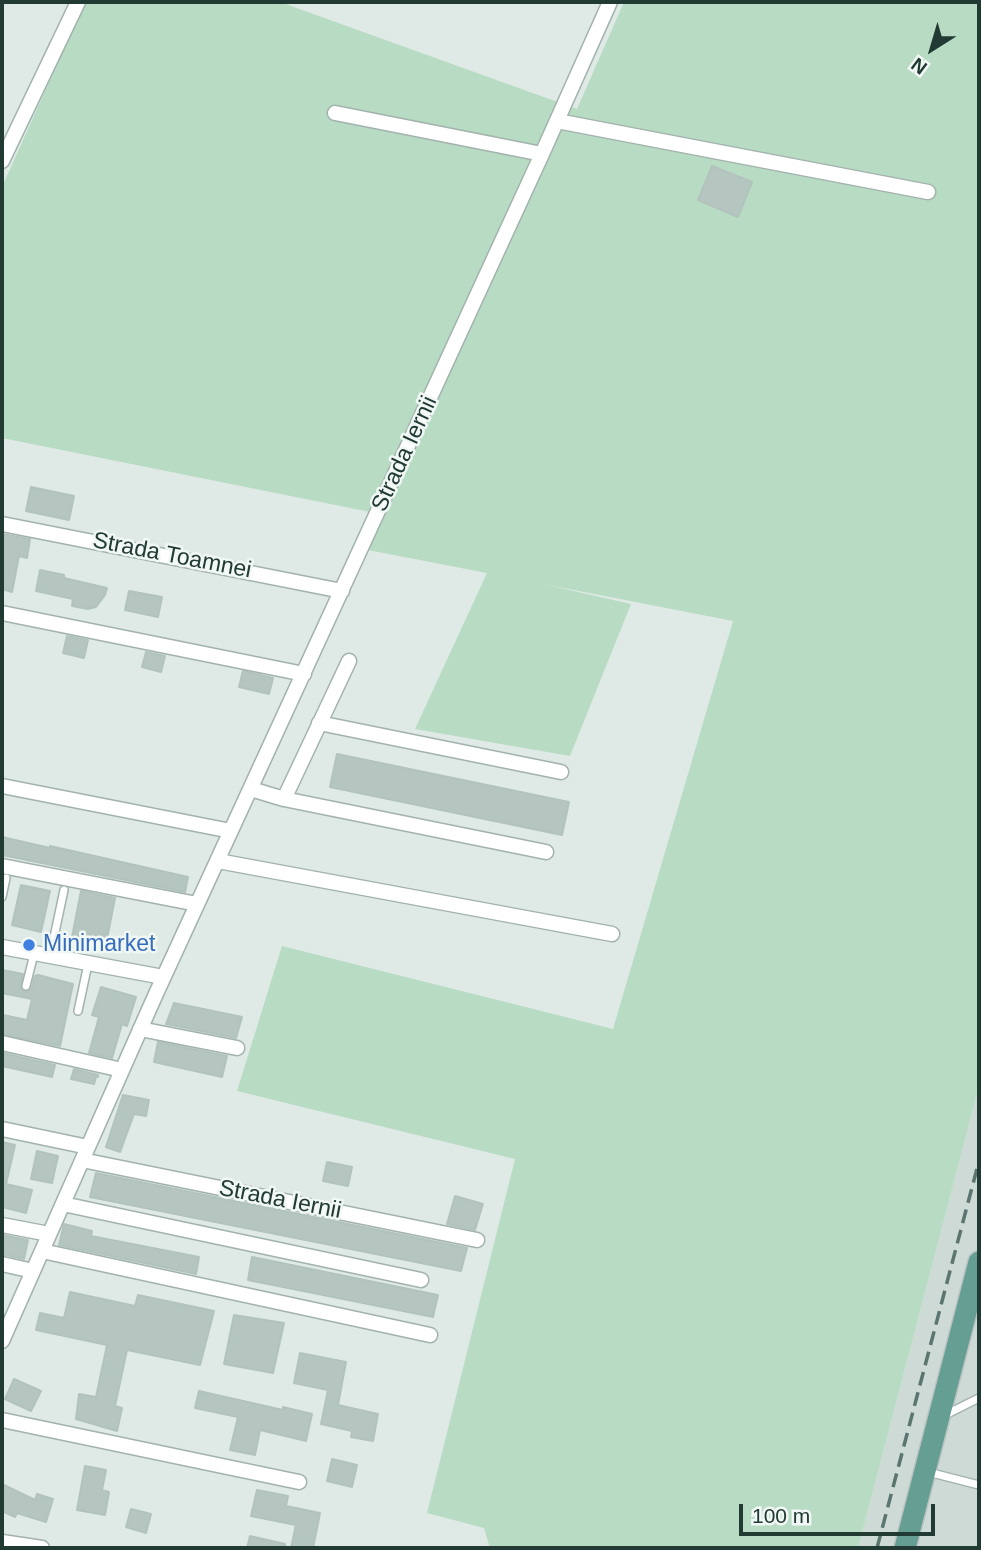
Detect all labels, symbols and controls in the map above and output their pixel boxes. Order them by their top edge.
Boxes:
north arrow [897,14,967,84]
text: N [907,54,931,79]
street label: Strada Iernii [366,392,444,516]
street label: Strada Toamnei [90,527,254,585]
place label: Minimarket [43,931,155,959]
marker: Minimarket [21,937,37,953]
street label: Strada Iernii [217,1175,343,1225]
scale bar [743,1490,939,1534]
text: 100 m [752,1504,810,1527]

